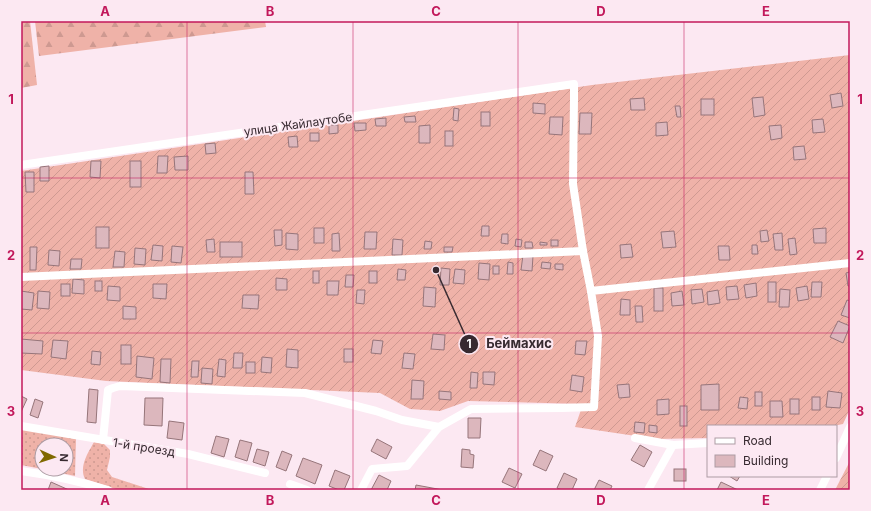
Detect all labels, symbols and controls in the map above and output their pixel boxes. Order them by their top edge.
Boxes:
text: A [100,3,110,19]
text: B [266,3,275,19]
text: C [431,3,441,19]
text: D [596,3,606,19]
text: E [762,3,770,19]
text: 1 [8,91,14,107]
text: 1 [857,91,863,107]
street label: улица Жайлаутобе [243,109,353,139]
text: 2 [7,247,15,263]
text: 2 [856,247,864,263]
callout: Беймахис [459,331,560,356]
text: Беймахис [486,335,552,351]
text: 1 [466,336,472,351]
text: 3 [7,403,15,419]
text: 3 [856,403,864,419]
legend [707,425,837,477]
text: Road [743,433,772,448]
street label: 1-й проезд [112,435,177,459]
north arrow [34,437,74,477]
text: N [57,453,71,462]
text: Building [743,453,788,468]
text: A [100,492,110,508]
text: B [266,492,275,508]
text: C [431,492,441,508]
text: D [596,492,606,508]
text: E [762,492,770,508]

